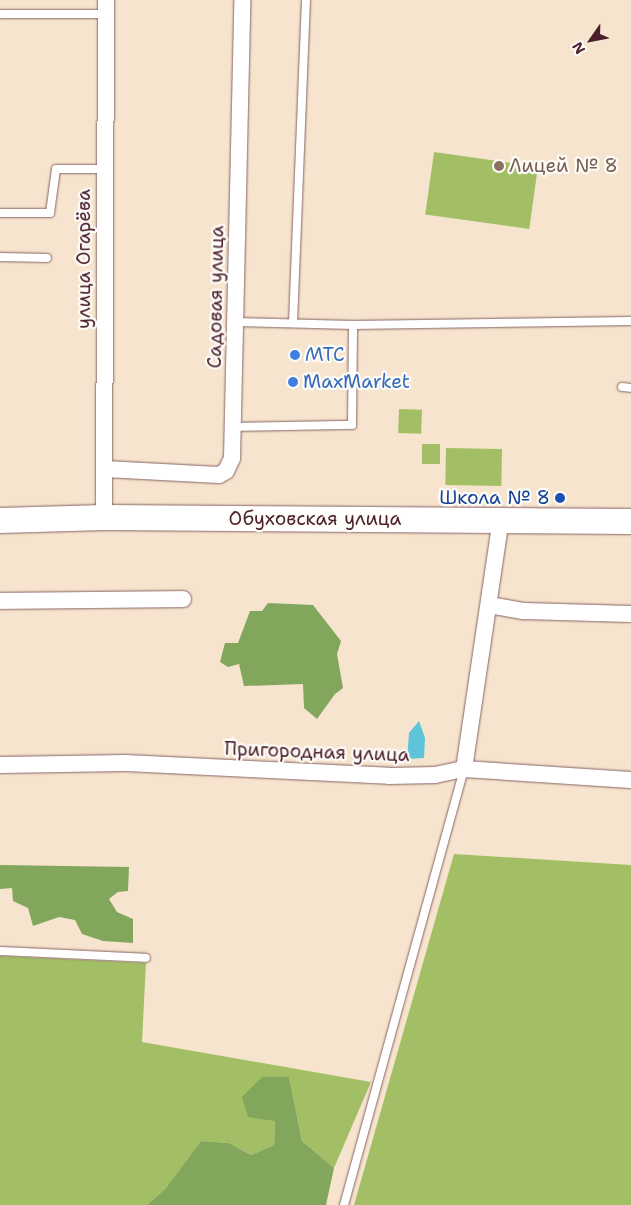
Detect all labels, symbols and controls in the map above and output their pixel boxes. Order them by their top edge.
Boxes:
north arrow [566,15,616,65]
text: N [568,39,589,58]
place label: Лицей № 8 [509,155,618,177]
marker: Лицей № 8 [493,160,505,172]
street label: улица Огарёва [73,189,95,329]
street label: Садовая улица [203,225,229,369]
place label: МТС [305,344,345,366]
marker: МТС [289,349,301,361]
place label: MaxMarket [303,371,410,393]
marker: MaxMarket [287,376,299,388]
place label: Школа № 8 [439,487,550,509]
marker: Школа № 8 [554,492,566,504]
street label: Обуховская улица [229,508,401,530]
street label: Пригородная улица [224,737,410,767]

